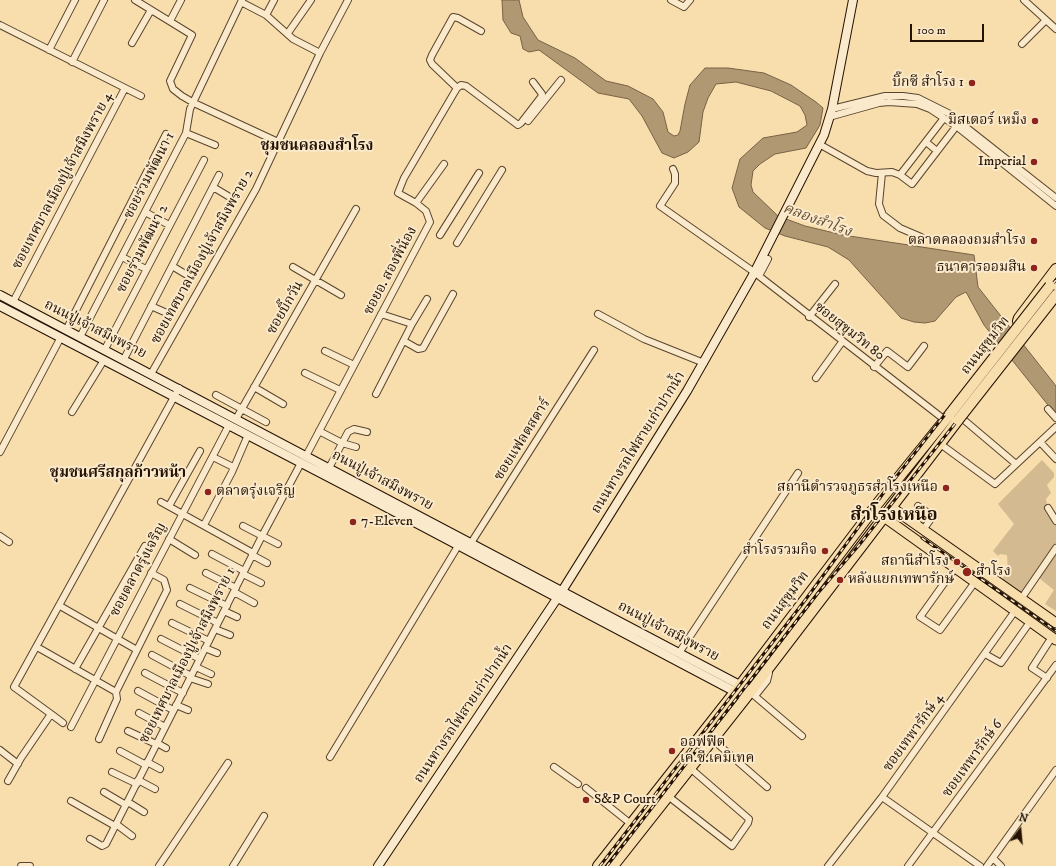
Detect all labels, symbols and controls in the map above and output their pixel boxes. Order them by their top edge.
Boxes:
scale bar [912,16,986,42]
text: 100 m [917,23,946,38]
place label: บิ๊กซี สำโรง 1 [892,75,964,91]
marker: บิ๊กซี สำโรง 1 [967,78,977,88]
street label: ซอยเทศบาลเมืองปู่เจ้าสมิงพราย 4 [9,90,117,272]
place label: มิสเตอร์ เหม็ง [948,113,1027,129]
marker: มิสเตอร์ เหม็ง [1030,116,1040,126]
street label: ซอยร่วมพัฒนา 1 [121,130,179,222]
district label: ชุมชนคลองสำโรง [260,138,374,156]
place label: Imperial [978,154,1026,170]
marker: Imperial [1029,157,1039,167]
street label: ซอยเทศบาลเมืองปู่เจ้าสมิงพราย 2 [148,167,258,347]
water label: คลองสำโรง [780,200,854,242]
street label: ซอยร่วมพัฒนา 2 [114,202,172,296]
street label: ซอยอ. สองพี่น้อง [361,224,421,318]
place label: ตลาดคลองถมสำโรง [908,233,1026,249]
marker: ตลาดคลองถมสำโรง [1029,236,1039,246]
place label: ธนาคารออมสิน [936,260,1026,276]
marker: ธนาคารออมสิน [1029,263,1039,273]
street label: ซอยบิ๊กวัน [264,278,308,338]
street label: ถนนปู่เจ้าสมิงพราย [41,297,149,363]
street label: ซอยสุขุมวิท 80 [811,299,887,365]
street label: ถนนสุขุมวิท [958,314,1014,378]
street label: ถนนทางรถไฟสายเก่าปากน้ำ [588,369,690,517]
street label: ซอยแฟลตสตาร์ [491,396,555,484]
street label: ถนนปู่เจ้าสมิงพราย [328,447,436,515]
district label: ชุมชนศรีสกุลก้าวหน้า [50,465,186,483]
place label: สถานีตำรวจภูธรสำโรงเหนือ [777,480,938,496]
marker: สถานีตำรวจภูธรสำโรงเหนือ [941,483,951,493]
place label: ตลาดรุ่งเจริญ [216,484,295,500]
marker: ตลาดรุ่งเจริญ [203,487,213,497]
district label: สำโรงเหนือ [850,505,938,527]
place label: 7-Eleven [361,514,413,530]
marker: 7-Eleven [348,517,358,527]
street label: ซอยตลาดรุ่งเจริญ [107,520,171,620]
place label: สำโรงรวมกิจ [742,543,817,559]
marker: สำโรงรวมกิจ [820,546,830,556]
place label: สถานีสำโรง [881,554,949,570]
marker: สถานีสำโรง [952,557,962,567]
place label: สำโรง [976,564,1011,580]
street label: ซอยเทศบาลเมืองปู่เจ้าสมิงพราย 1 [136,565,240,747]
marker: สำโรง [961,566,973,578]
street label: ถนนสุขุมวิท [759,568,813,634]
place label: หลังแยกเทพารักษ์ [848,572,954,588]
marker: หลังแยกเทพารักษ์ [835,575,845,585]
street label: ถนนปู่เจ้าสมิงพราย [614,598,722,666]
street label: ถนนทางรถไฟสายเก่าปากน้ำ [411,641,517,787]
street label: ซอยเทพารักษ์ 4 [880,691,948,775]
street label: ซอยเทพารักษ์ 6 [939,717,1007,801]
place label: ออฟฟิต เค.ซี.เคมิเทค [680,735,754,768]
marker: ออฟฟิต เค.ซี.เคมิเทค [667,746,677,756]
place label: S&P Court [594,792,656,808]
marker: S&P Court [581,795,591,805]
north arrow [1000,810,1040,850]
text: N [1017,810,1030,826]

